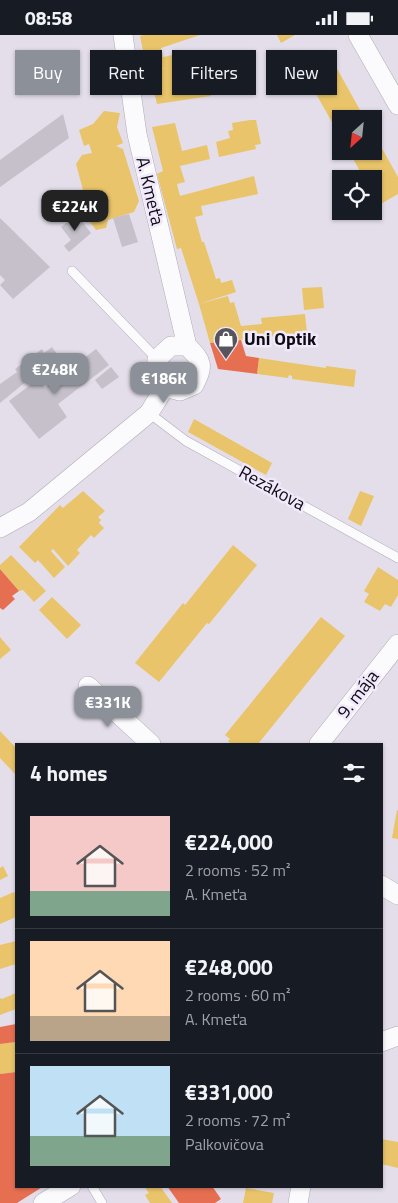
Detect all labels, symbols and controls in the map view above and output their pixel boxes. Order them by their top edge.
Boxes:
text: 08:58 [25,3,72,32]
chip: Buy [15,50,80,95]
chip: Rent [90,50,162,95]
chip: Filters [172,50,256,95]
chip: New [266,50,337,95]
north arrow [332,110,382,160]
map controls [332,110,382,220]
street label: A. Kmeťa [129,154,171,228]
button: locate [332,170,382,220]
pin: €224K [40,189,110,232]
text: €224K [52,194,98,218]
place label: Uni Optik [244,325,317,352]
shop icon: Uni Optik [213,326,239,360]
pin: €248K [20,353,90,395]
text: €248K [32,357,78,381]
pin: €186K [129,361,199,404]
text: €186K [141,366,187,390]
street label: Rezákova [234,458,310,517]
street label: 9. mája [330,664,385,724]
pin: €331K [73,685,143,728]
text: €331K [85,690,131,714]
text: 4 homes [30,757,107,789]
icon: filters [340,759,368,787]
text: €224,000 [185,826,273,858]
icon: home [70,836,130,896]
text: 2 rooms · 52 m² [185,858,290,882]
text: A. Kmeťa [185,882,247,906]
text: €248,000 [185,951,273,983]
icon: home [70,961,130,1021]
text: 2 rooms · 60 m² [185,983,290,1007]
text: A. Kmeťa [185,1007,247,1031]
text: €331,000 [185,1076,273,1108]
icon: home [70,1086,130,1146]
text: 2 rooms · 72 m² [185,1108,290,1132]
text: Palkovičova [185,1132,264,1156]

